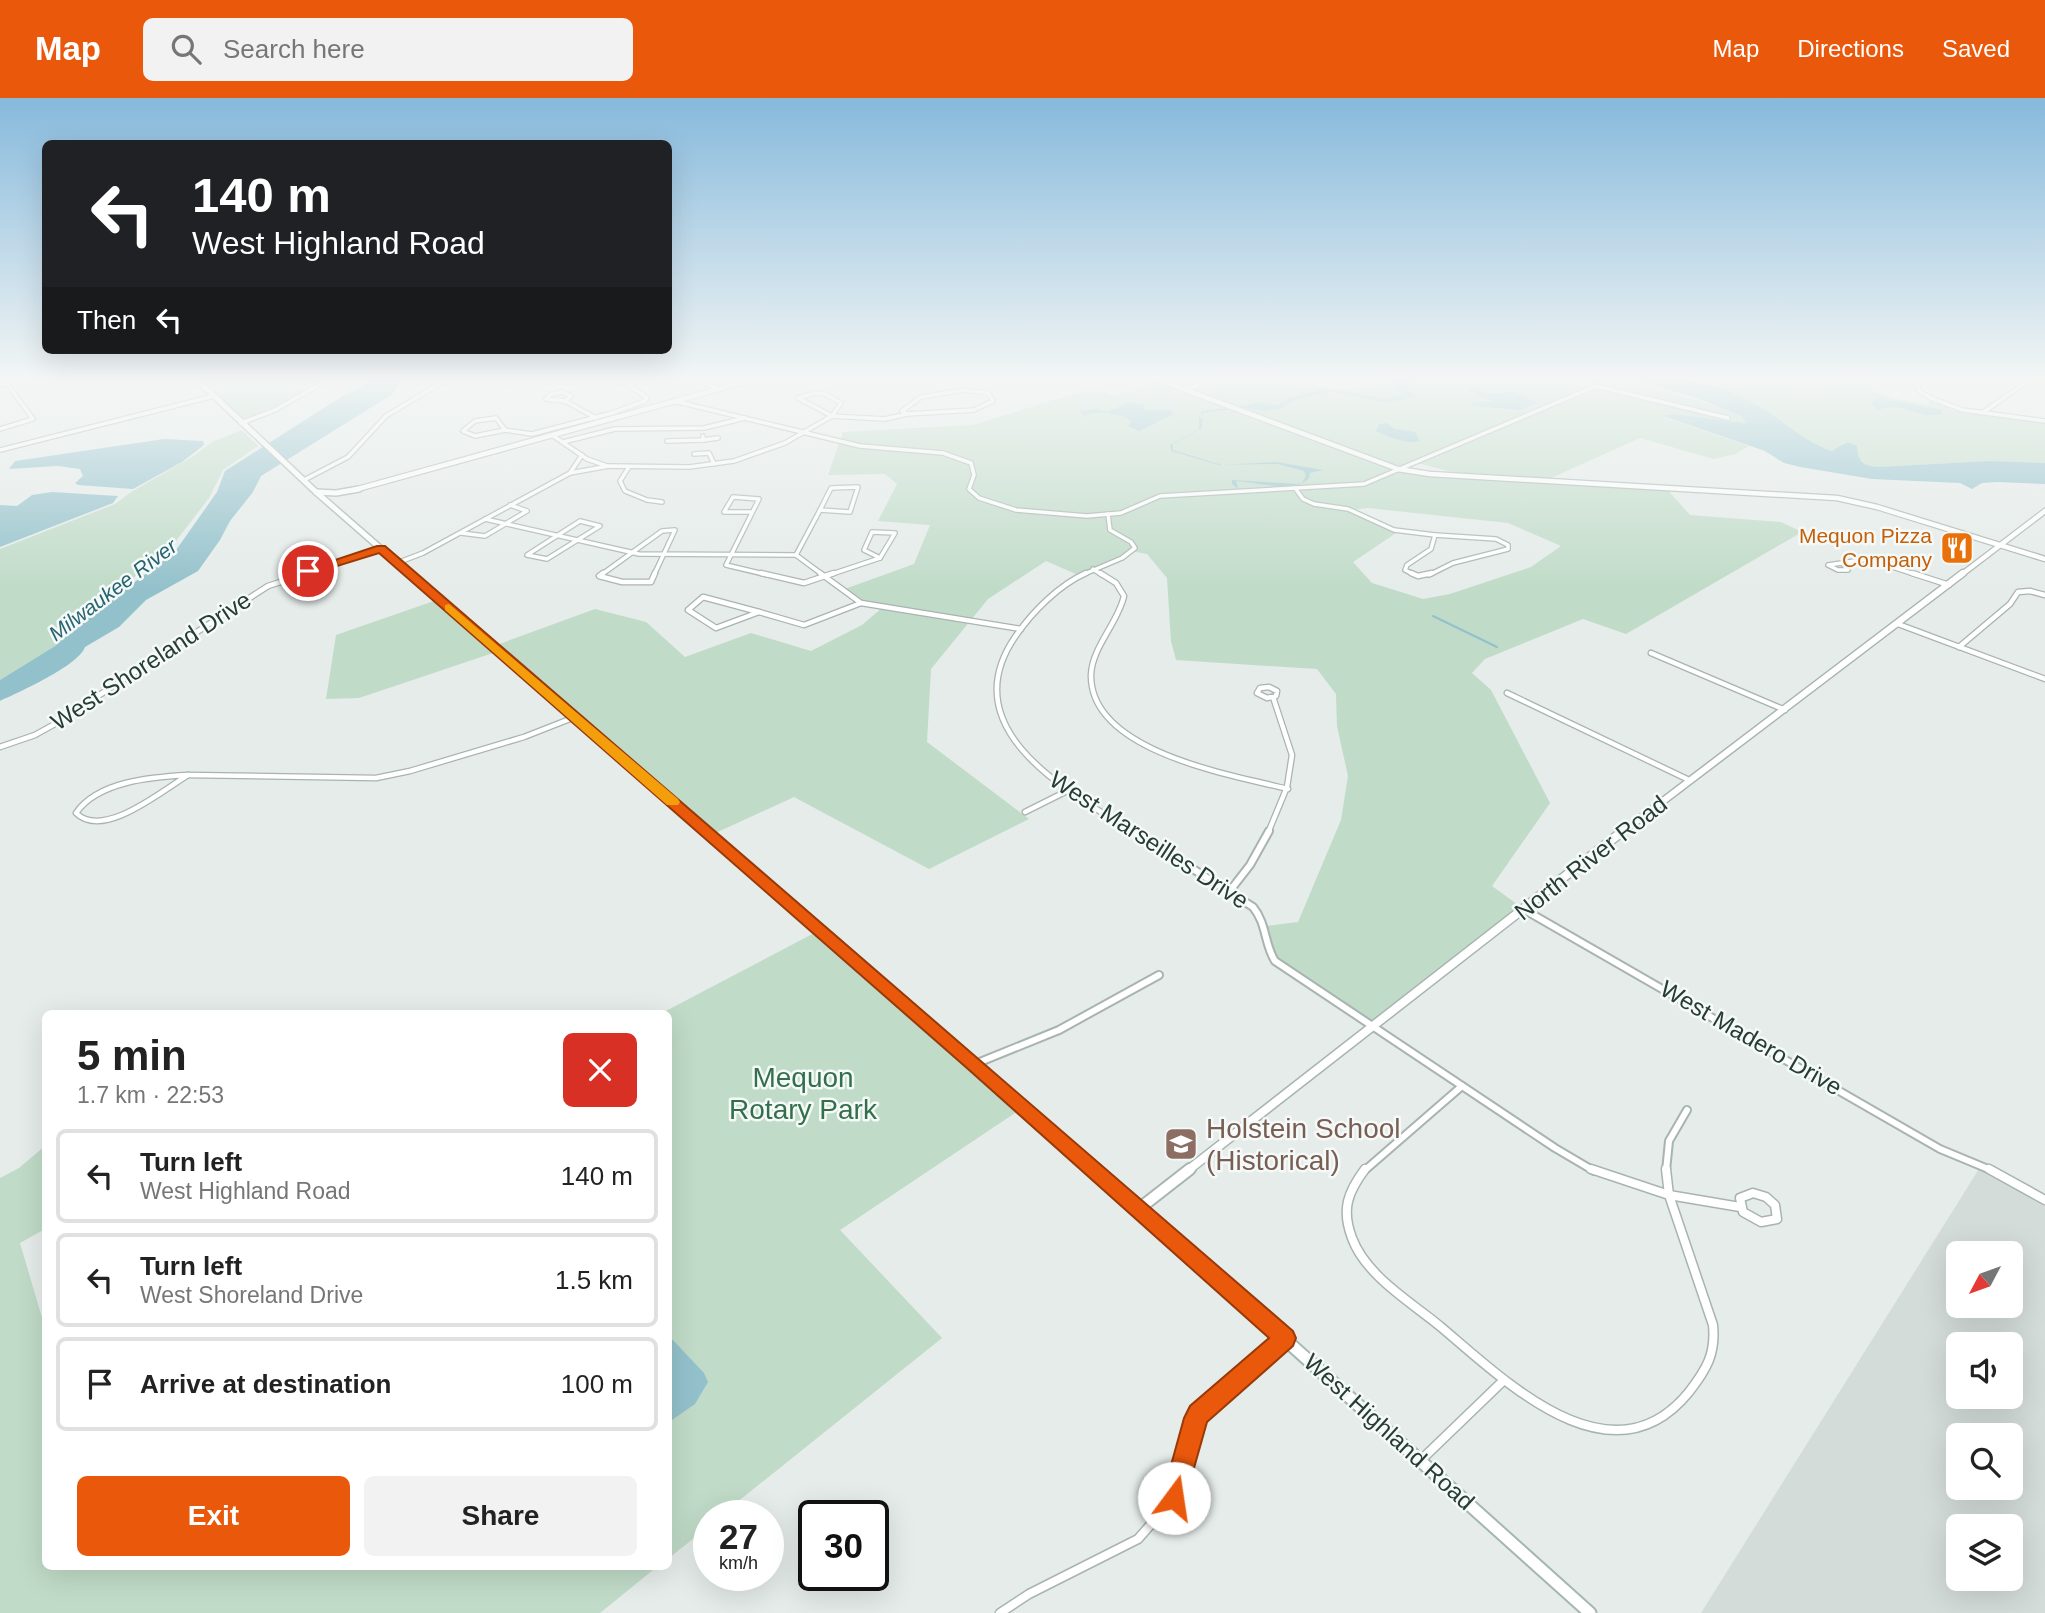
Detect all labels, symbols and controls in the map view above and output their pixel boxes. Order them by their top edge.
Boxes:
search box [143,18,633,81]
text: Map [35,30,101,67]
icon: search [167,30,205,68]
text: Search here [223,34,365,64]
text: Map [1713,35,1759,62]
text: Directions [1797,35,1904,62]
text: Saved [1942,35,2010,62]
icon: left [77,168,168,259]
text: 140 m [192,168,331,222]
text: West Highland Road [192,225,485,261]
icon: left [150,301,188,339]
text: Then [77,305,136,335]
place label: Mequon Pizza Company [1799,524,1932,571]
restaurant icon: Mequon Pizza Company [1938,529,1976,567]
water label: Milwaukee River [44,533,182,645]
pin [278,541,338,601]
icon: arrive [289,552,327,590]
street label: West Shoreland Drive [46,586,256,735]
street label: West Marseilles Drive [1045,765,1254,914]
street label: North River Road [1509,790,1672,925]
street label: West Madero Drive [1656,975,1847,1100]
text: 5 min [77,1032,187,1079]
button: close [563,1033,637,1107]
park label: Mequon Rotary Park [729,1062,878,1125]
text: 1.7 km · 22:53 [77,1082,224,1108]
place label: Holstein School (Historical) [1206,1113,1401,1176]
school or university icon: Holstein School (Historical) [1162,1125,1200,1163]
text: Turn left [140,1147,242,1177]
icon: left [81,1157,119,1195]
text: 140 m [561,1161,633,1191]
text: West Highland Road [140,1178,351,1204]
north arrow [1946,1241,2023,1318]
map controls [1946,1241,2023,1591]
text: Turn left [140,1251,242,1281]
icon: left [81,1261,119,1299]
text: 1.5 km [555,1265,633,1295]
text: West Shoreland Drive [140,1282,363,1308]
button: sound [1946,1332,2023,1409]
street label: West Highland Road [1299,1348,1480,1515]
icon: arrive [81,1365,119,1403]
text: Arrive at destination [140,1369,391,1399]
text: 100 m [561,1369,633,1399]
button: search [1946,1423,2023,1500]
position arrow [1137,1461,1211,1535]
button: Exit [77,1476,350,1556]
button: Share [364,1476,637,1556]
speed limit sign: 30 [798,1500,889,1591]
button: layers [1946,1514,2023,1591]
text: 27 [719,1517,758,1556]
text: km/h [719,1553,758,1573]

